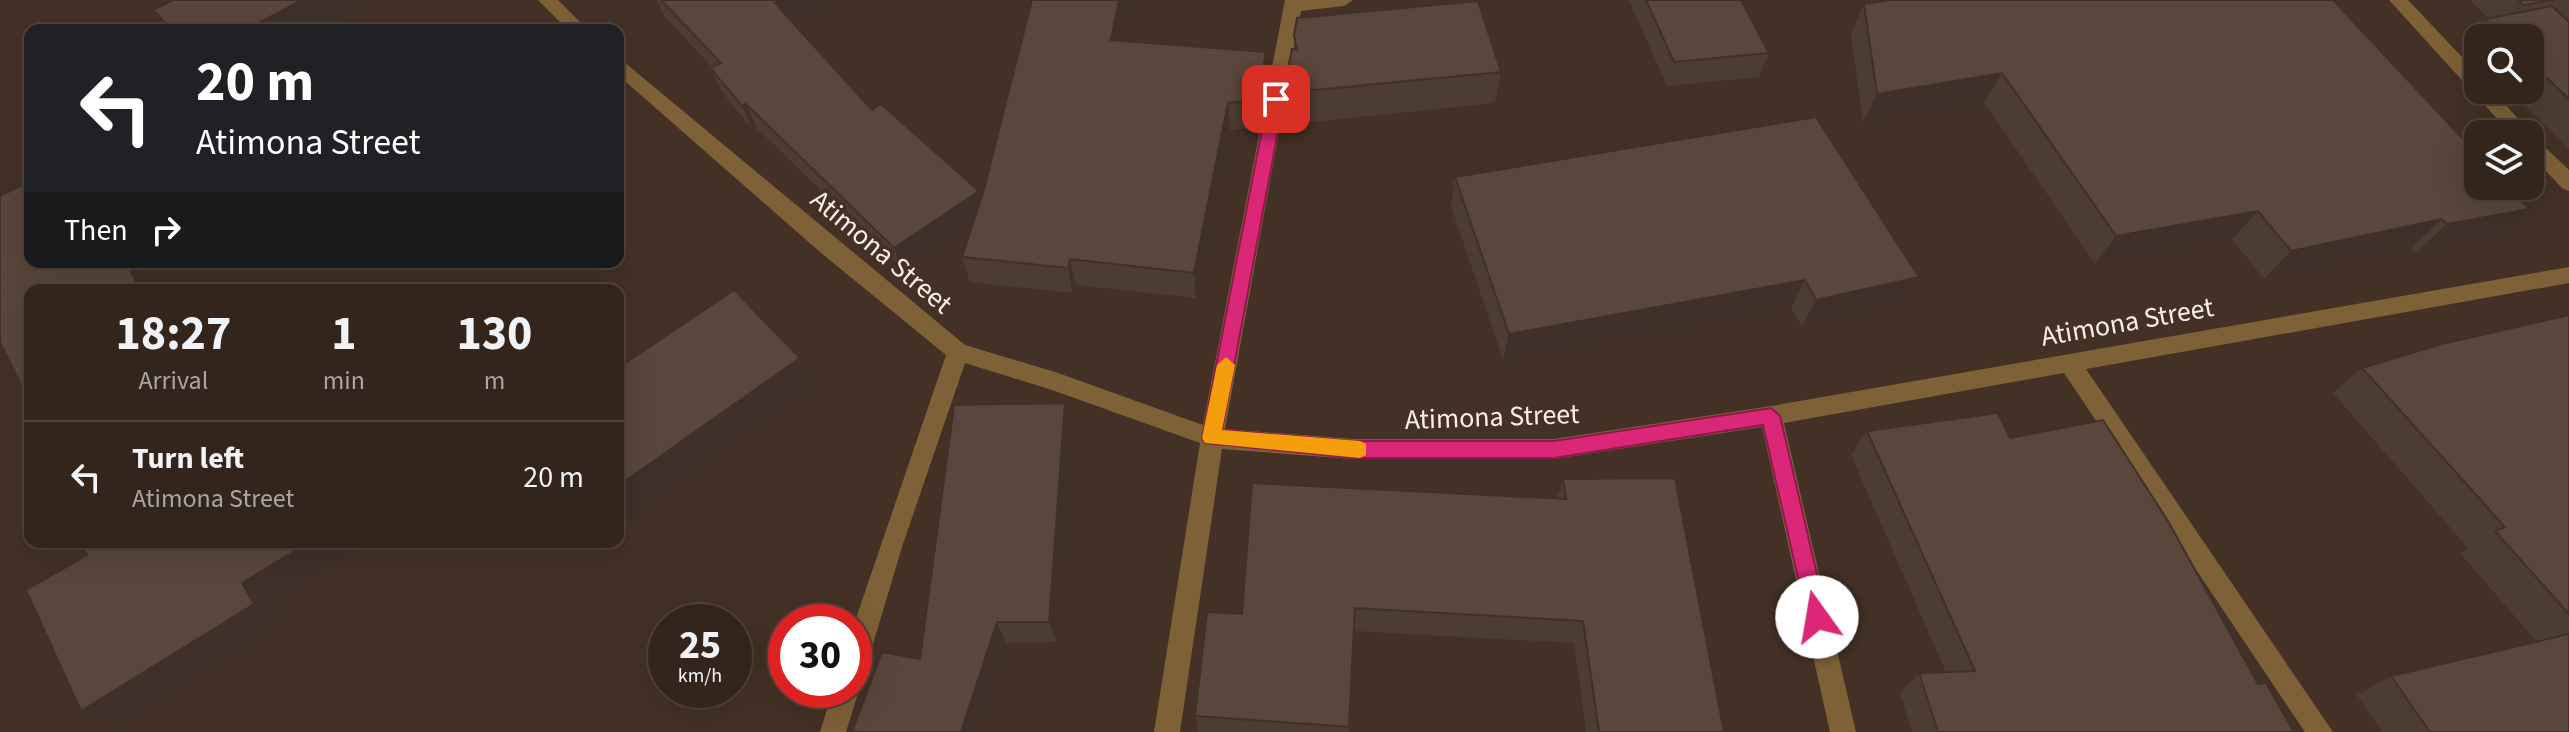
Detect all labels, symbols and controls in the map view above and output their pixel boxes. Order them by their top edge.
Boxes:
map controls [2464,24,2544,200]
button: search [2464,24,2544,104]
text: 20 m [196,43,314,122]
icon: left [64,56,168,160]
pin [1242,65,1310,133]
icon: arrive [1254,77,1298,121]
text: Atimona Street [196,117,421,168]
button: layers [2464,120,2544,200]
street label: Atimona Street [802,180,962,324]
icon: right [144,208,188,252]
text: Then [64,209,128,252]
street label: Atimona Street [2038,287,2217,357]
text: 18:27 [115,300,231,368]
text: 1 [331,300,357,368]
text: 130 [456,300,532,368]
text: Arrival [138,362,208,399]
text: min [323,362,365,399]
text: m [484,362,505,399]
street label: Atimona Street [1404,394,1581,440]
text: Turn left [132,437,244,480]
icon: left [64,455,108,499]
text: 20 m [523,456,584,499]
text: Atimona Street [132,480,294,517]
position arrow [1775,575,1859,659]
speed limit sign: 30 [768,604,872,708]
text: 25 [679,617,721,674]
text: km/h [678,662,722,690]

